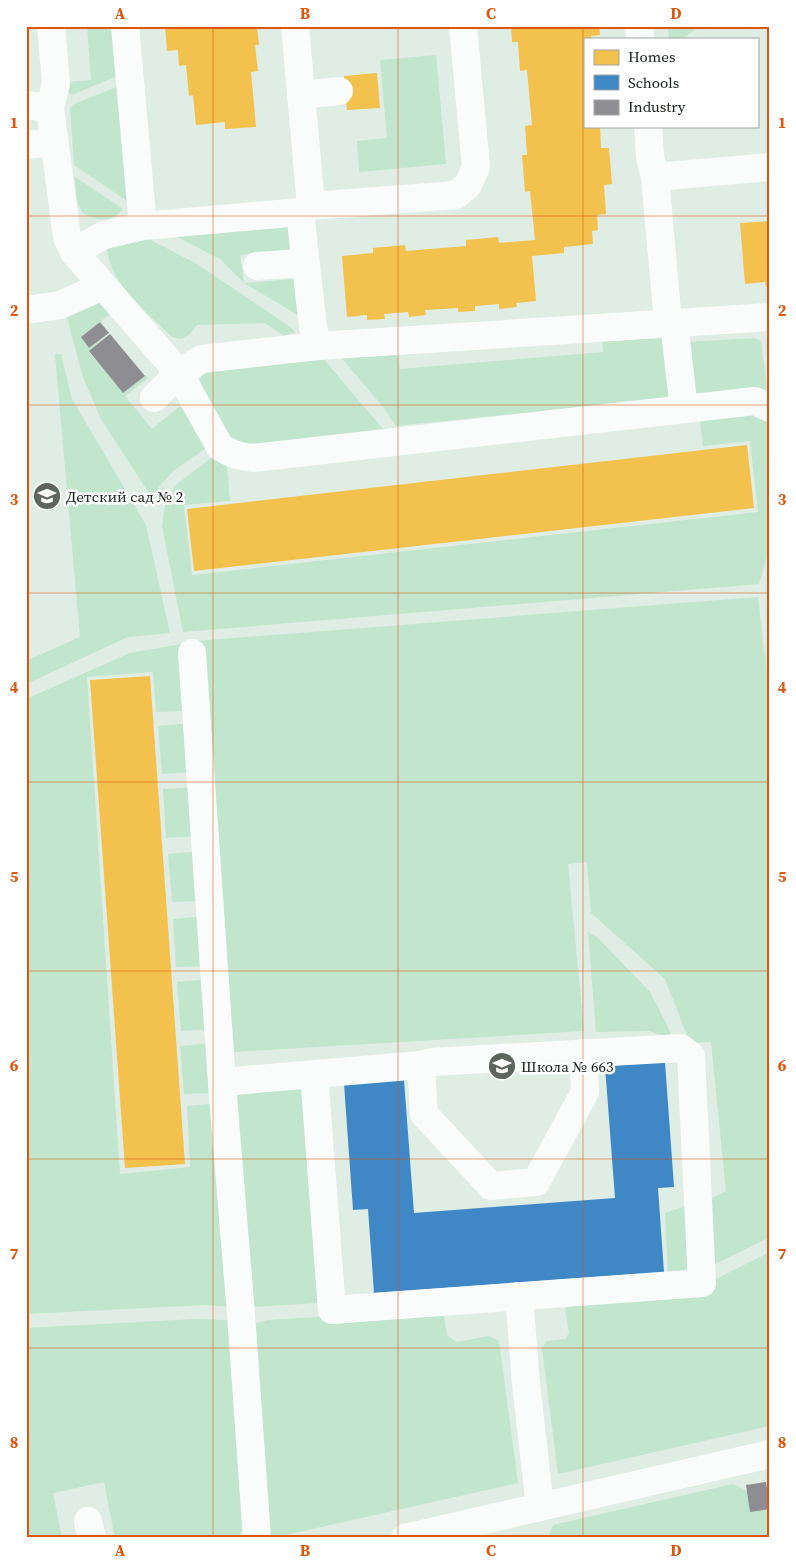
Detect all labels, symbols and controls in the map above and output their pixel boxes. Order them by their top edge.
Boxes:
text: A [115,2,126,24]
text: B [300,2,311,24]
text: C [486,2,496,24]
text: D [670,2,682,24]
legend [584,38,758,128]
text: Homes [628,46,675,67]
text: Schools [628,72,679,93]
text: Industry [628,96,686,117]
text: 1 [10,111,18,133]
text: 1 [778,111,786,133]
text: 2 [10,299,19,321]
text: 2 [778,299,787,321]
school or university icon: Детский сад № 2 [32,481,62,511]
place label: Детский сад № 2 [66,486,183,507]
text: 3 [10,488,19,510]
text: 3 [778,488,787,510]
text: 4 [10,676,19,698]
text: 4 [778,676,787,698]
text: 5 [10,865,19,887]
text: 5 [778,865,787,887]
school or university icon: Школа № 663 [487,1051,517,1081]
text: 6 [10,1054,19,1076]
text: 6 [778,1054,787,1076]
place label: Школа № 663 [521,1056,614,1077]
text: 7 [10,1242,19,1264]
text: 7 [778,1242,787,1264]
text: 8 [10,1431,18,1453]
text: 8 [778,1431,786,1453]
text: A [115,1539,126,1561]
text: B [300,1539,311,1561]
text: C [486,1539,496,1561]
text: D [670,1539,682,1561]

